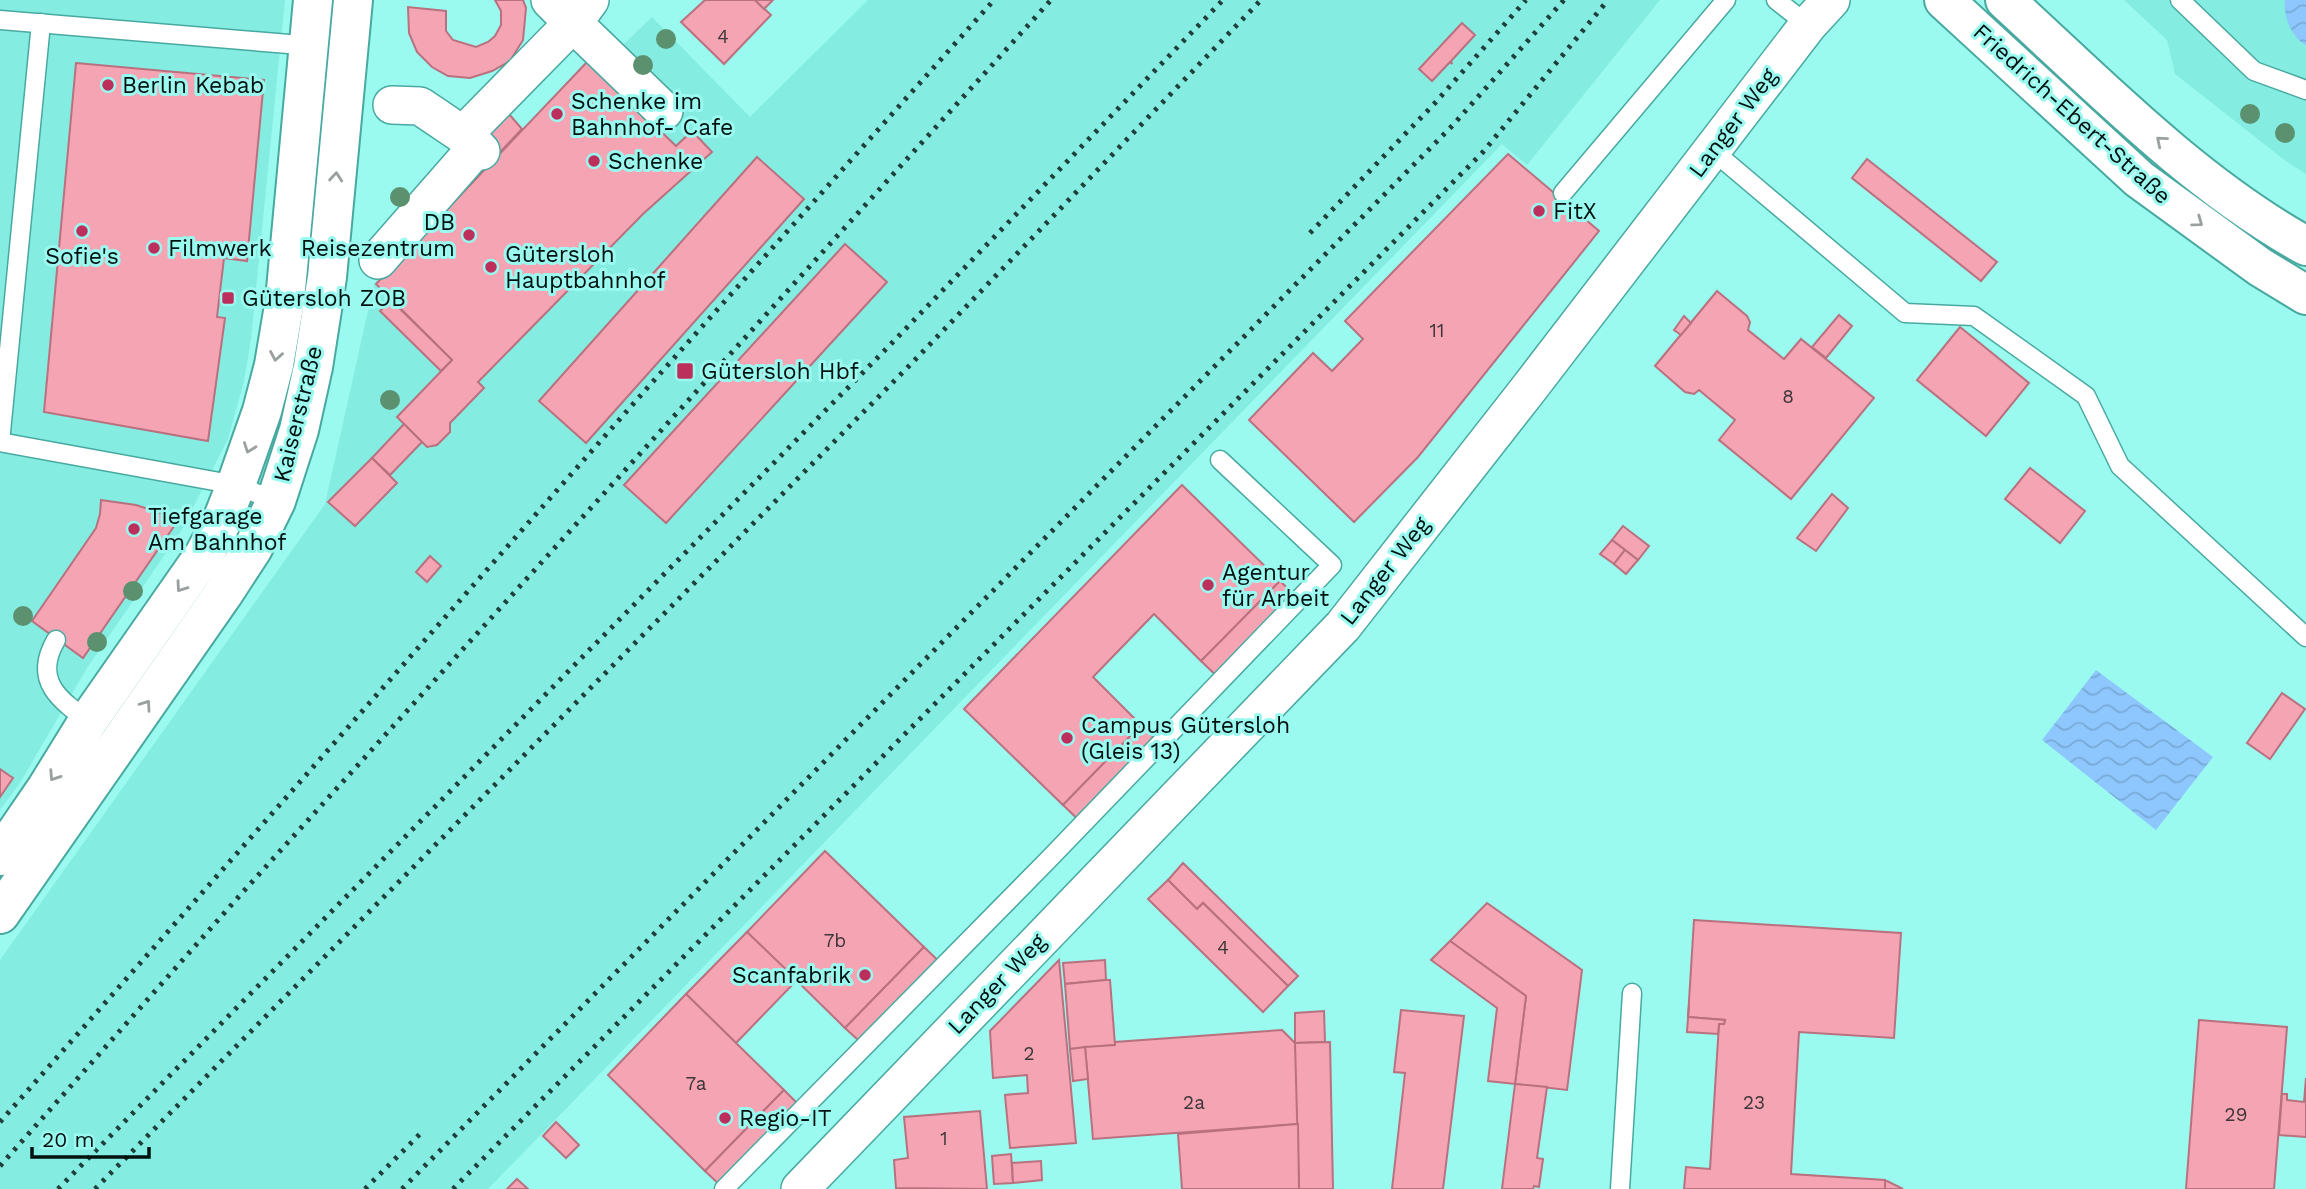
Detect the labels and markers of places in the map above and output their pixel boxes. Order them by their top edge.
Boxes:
place label: Berlin Kebab [122,72,264,99]
marker: Berlin Kebab [100,77,116,93]
place label: Schenke im Bahnhof- Cafe [571,88,733,141]
marker: Schenke im Bahnhof- Cafe [549,106,565,122]
place label: Schenke [608,148,703,175]
marker: Schenke [586,153,602,169]
place label: FitX [1553,198,1597,225]
marker: FitX [1531,203,1547,219]
place label: DB Reisezentrum [301,209,455,262]
marker: Sofie's [74,223,90,239]
marker: DB Reisezentrum [461,227,477,243]
place label: Filmwerk [168,235,271,262]
marker: Filmwerk [146,240,162,256]
place label: Gütersloh Hauptbahnhof [505,241,666,294]
place label: Sofie's [45,243,119,270]
marker: Gütersloh Hauptbahnhof [483,259,499,275]
place label: Gütersloh ZOB [242,285,406,312]
marker: Gütersloh ZOB [220,290,236,306]
place label: Gütersloh Hbf [701,358,859,385]
marker: Gütersloh Hbf [675,361,695,381]
place label: Tiefgarage Am Bahnhof [148,503,286,556]
marker: Tiefgarage Am Bahnhof [126,521,142,537]
place label: Agentur für Arbeit [1222,559,1329,612]
marker: Agentur für Arbeit [1200,577,1216,593]
place label: Campus Gütersloh (Gleis 13) [1081,712,1290,765]
marker: Campus Gütersloh (Gleis 13) [1059,730,1075,746]
place label: Scanfabrik [732,962,851,989]
marker: Scanfabrik [857,967,873,983]
place label: Regio-IT [739,1105,832,1132]
marker: Regio-IT [717,1110,733,1126]

